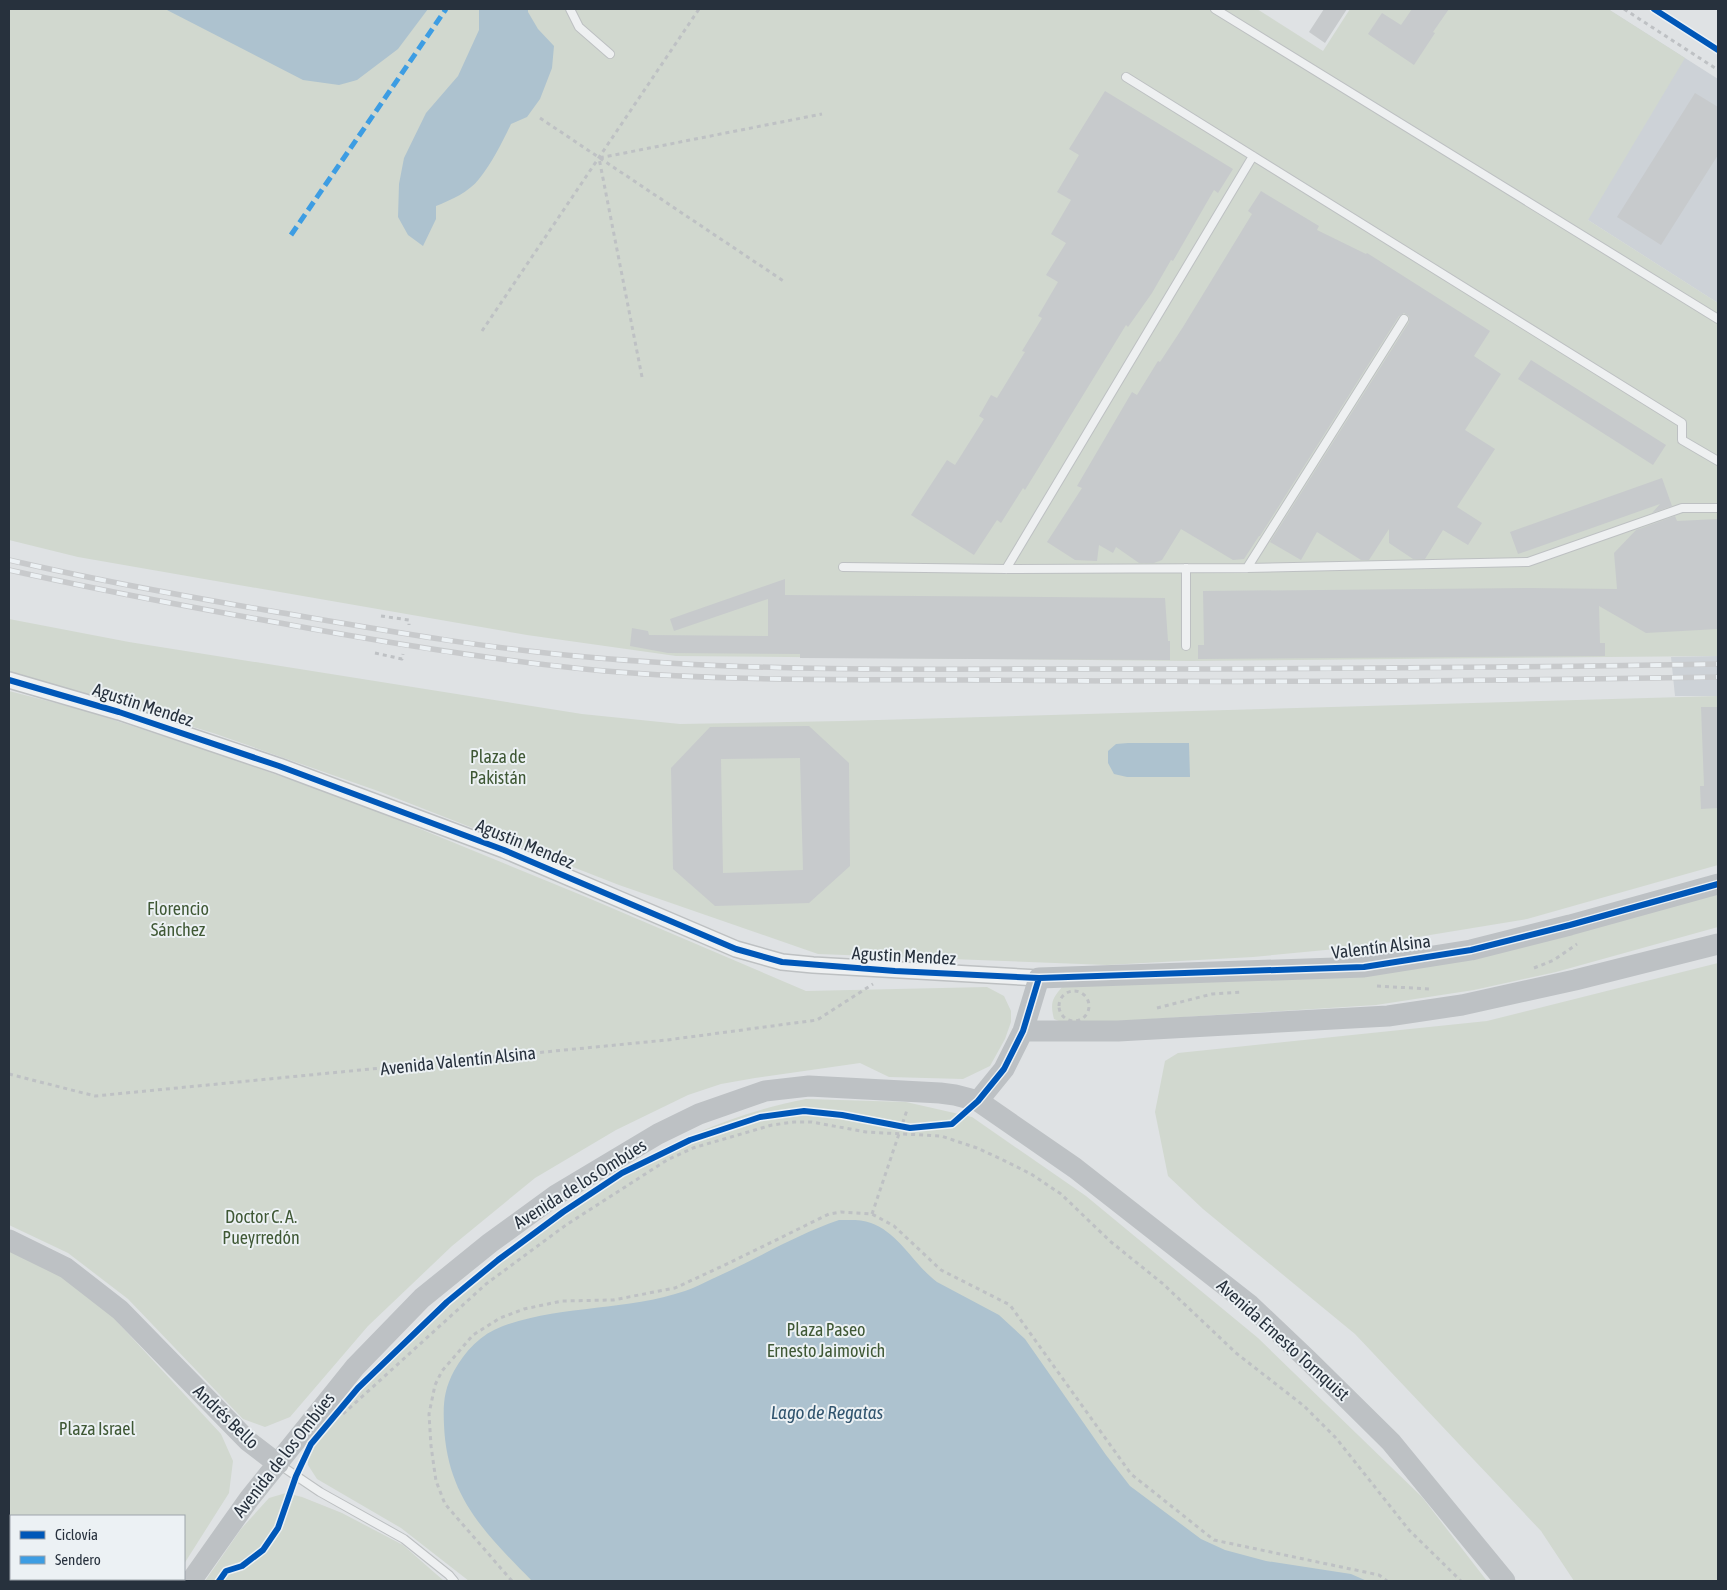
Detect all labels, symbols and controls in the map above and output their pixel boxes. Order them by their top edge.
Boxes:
street label: Agustin Mendez [90,678,196,731]
park label: Plaza de Pakistán [470,746,527,788]
street label: Agustin Mendez [473,814,578,873]
park label: Florencio Sánchez [147,898,209,940]
street label: Valentín Alsina [1330,930,1432,963]
street label: Agustin Mendez [851,942,957,969]
street label: Avenida Valentín Alsina [379,1042,537,1079]
street label: Avenida de los Ombúes [509,1134,650,1233]
park label: Doctor C. A. Pueyrredón [222,1206,300,1248]
street label: Avenida Ernesto Tornquist [1213,1275,1354,1405]
park label: Plaza Paseo Ernesto Jaimovich [767,1319,885,1361]
street label: Andrés Bello [189,1380,263,1453]
street label: Avenida de los Ombúes [228,1388,339,1521]
water label: Lago de Regatas [771,1401,884,1423]
park label: Plaza Israel [59,1418,135,1439]
legend [10,1515,185,1580]
text: Ciclovía [55,1526,98,1543]
text: Sendero [55,1551,101,1568]

